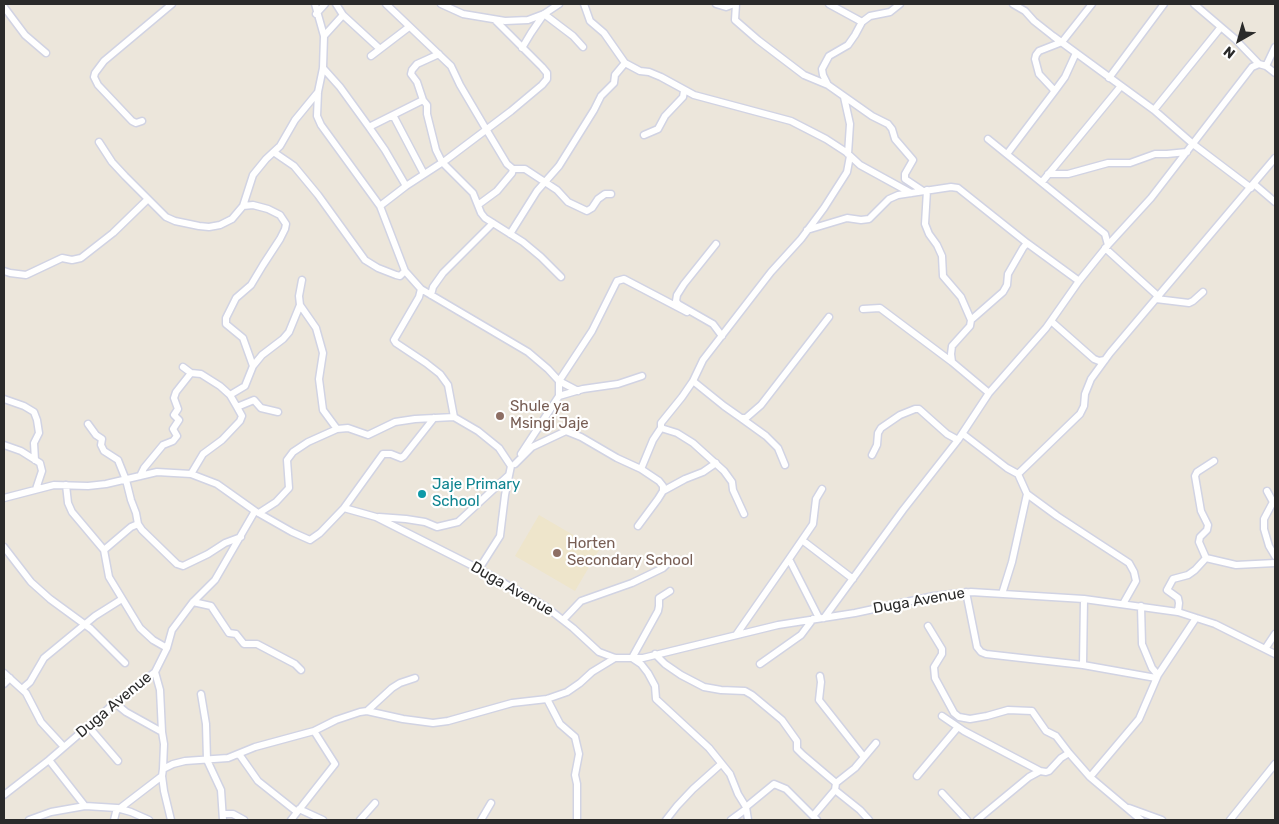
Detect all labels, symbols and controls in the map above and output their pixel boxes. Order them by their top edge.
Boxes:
north arrow [1214,15,1264,65]
text: N [1220,42,1239,62]
place label: Shule ya Msingi Jaje [510,398,589,433]
marker: Shule ya Msingi Jaje [494,410,506,422]
place label: Jaje Primary School [432,476,520,511]
marker: Jaje Primary School [416,488,428,500]
place label: Horten Secondary School [567,535,693,570]
marker: Horten Secondary School [551,547,563,559]
street label: Duga Avenue [467,558,557,620]
street label: Duga Avenue [872,584,966,618]
street label: Duga Avenue [73,668,155,742]

